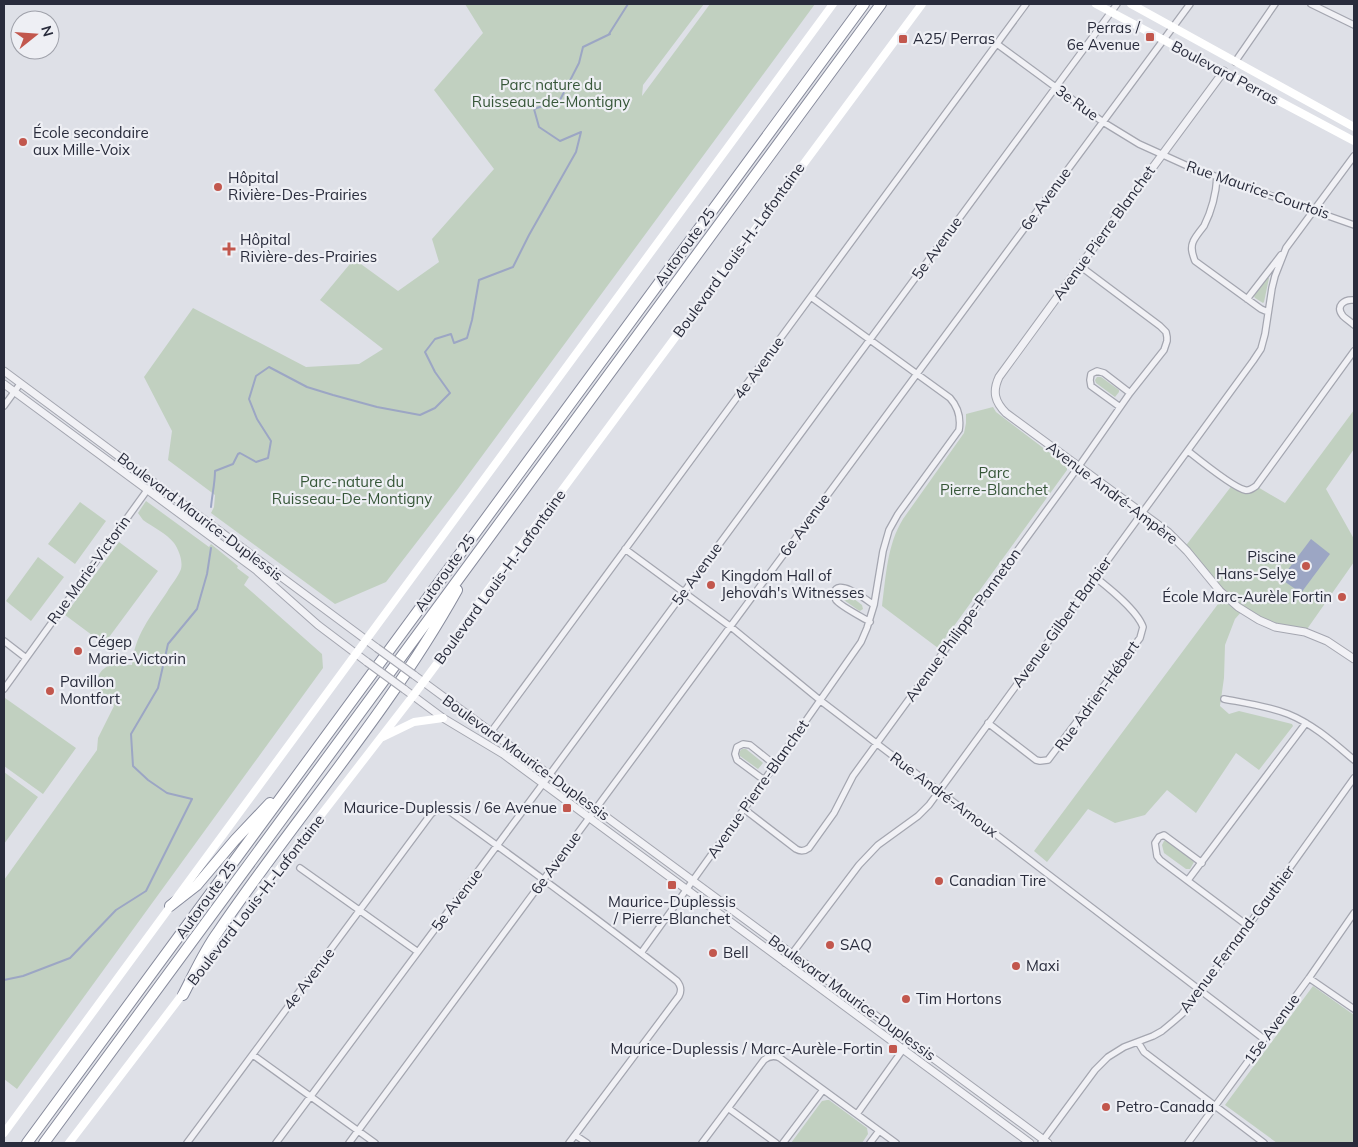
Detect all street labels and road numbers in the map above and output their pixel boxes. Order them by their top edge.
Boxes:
street label: Boulevard Perras [1168,36,1282,109]
street label: 3e Rue [1052,81,1102,124]
street label: Rue Maurice-Courtois [1184,156,1332,223]
street label: Boulevard Louis-H.-Lafontaine [669,158,809,341]
street label: Avenue Pierre Blanchet [1048,162,1159,304]
street label: 6e Avenue [1016,163,1075,234]
street label: Autoroute 25 [650,204,719,289]
street label: 5e Avenue [907,212,966,283]
street label: 4e Avenue [729,332,788,403]
street label: Avenue André-Ampère [1043,437,1182,548]
street label: Boulevard Maurice-Duplessis [114,448,287,585]
street label: Boulevard Louis-H.-Lafontaine [430,485,570,668]
street label: 6e Avenue [775,489,834,560]
street label: Rue Marie-Victorin [43,512,134,627]
street label: Autoroute 25 [410,530,479,615]
street label: 5e Avenue [667,538,726,609]
street label: Avenue Philippe-Panneton [901,544,1025,705]
street label: Avenue Gilbert Barbier [1008,552,1116,691]
street label: Rue Adrien-Hébert [1050,637,1143,754]
street label: Boulevard Maurice-Duplessis [439,690,614,825]
street label: Avenue Pierre-Blanchet [703,716,813,861]
street label: Rue André-Arnoux [887,748,1002,841]
street label: Boulevard Louis-H.-Lafontaine [183,810,328,989]
street label: 6e Avenue [526,827,585,898]
street label: Autoroute 25 [171,857,240,942]
street label: Avenue Fernand-Gauthier [1175,861,1299,1016]
street label: 5e Avenue [427,865,486,935]
street label: Boulevard Maurice-Duplessis [765,930,940,1065]
street label: 4e Avenue [279,944,338,1014]
street label: 15e Avenue [1240,990,1303,1068]

